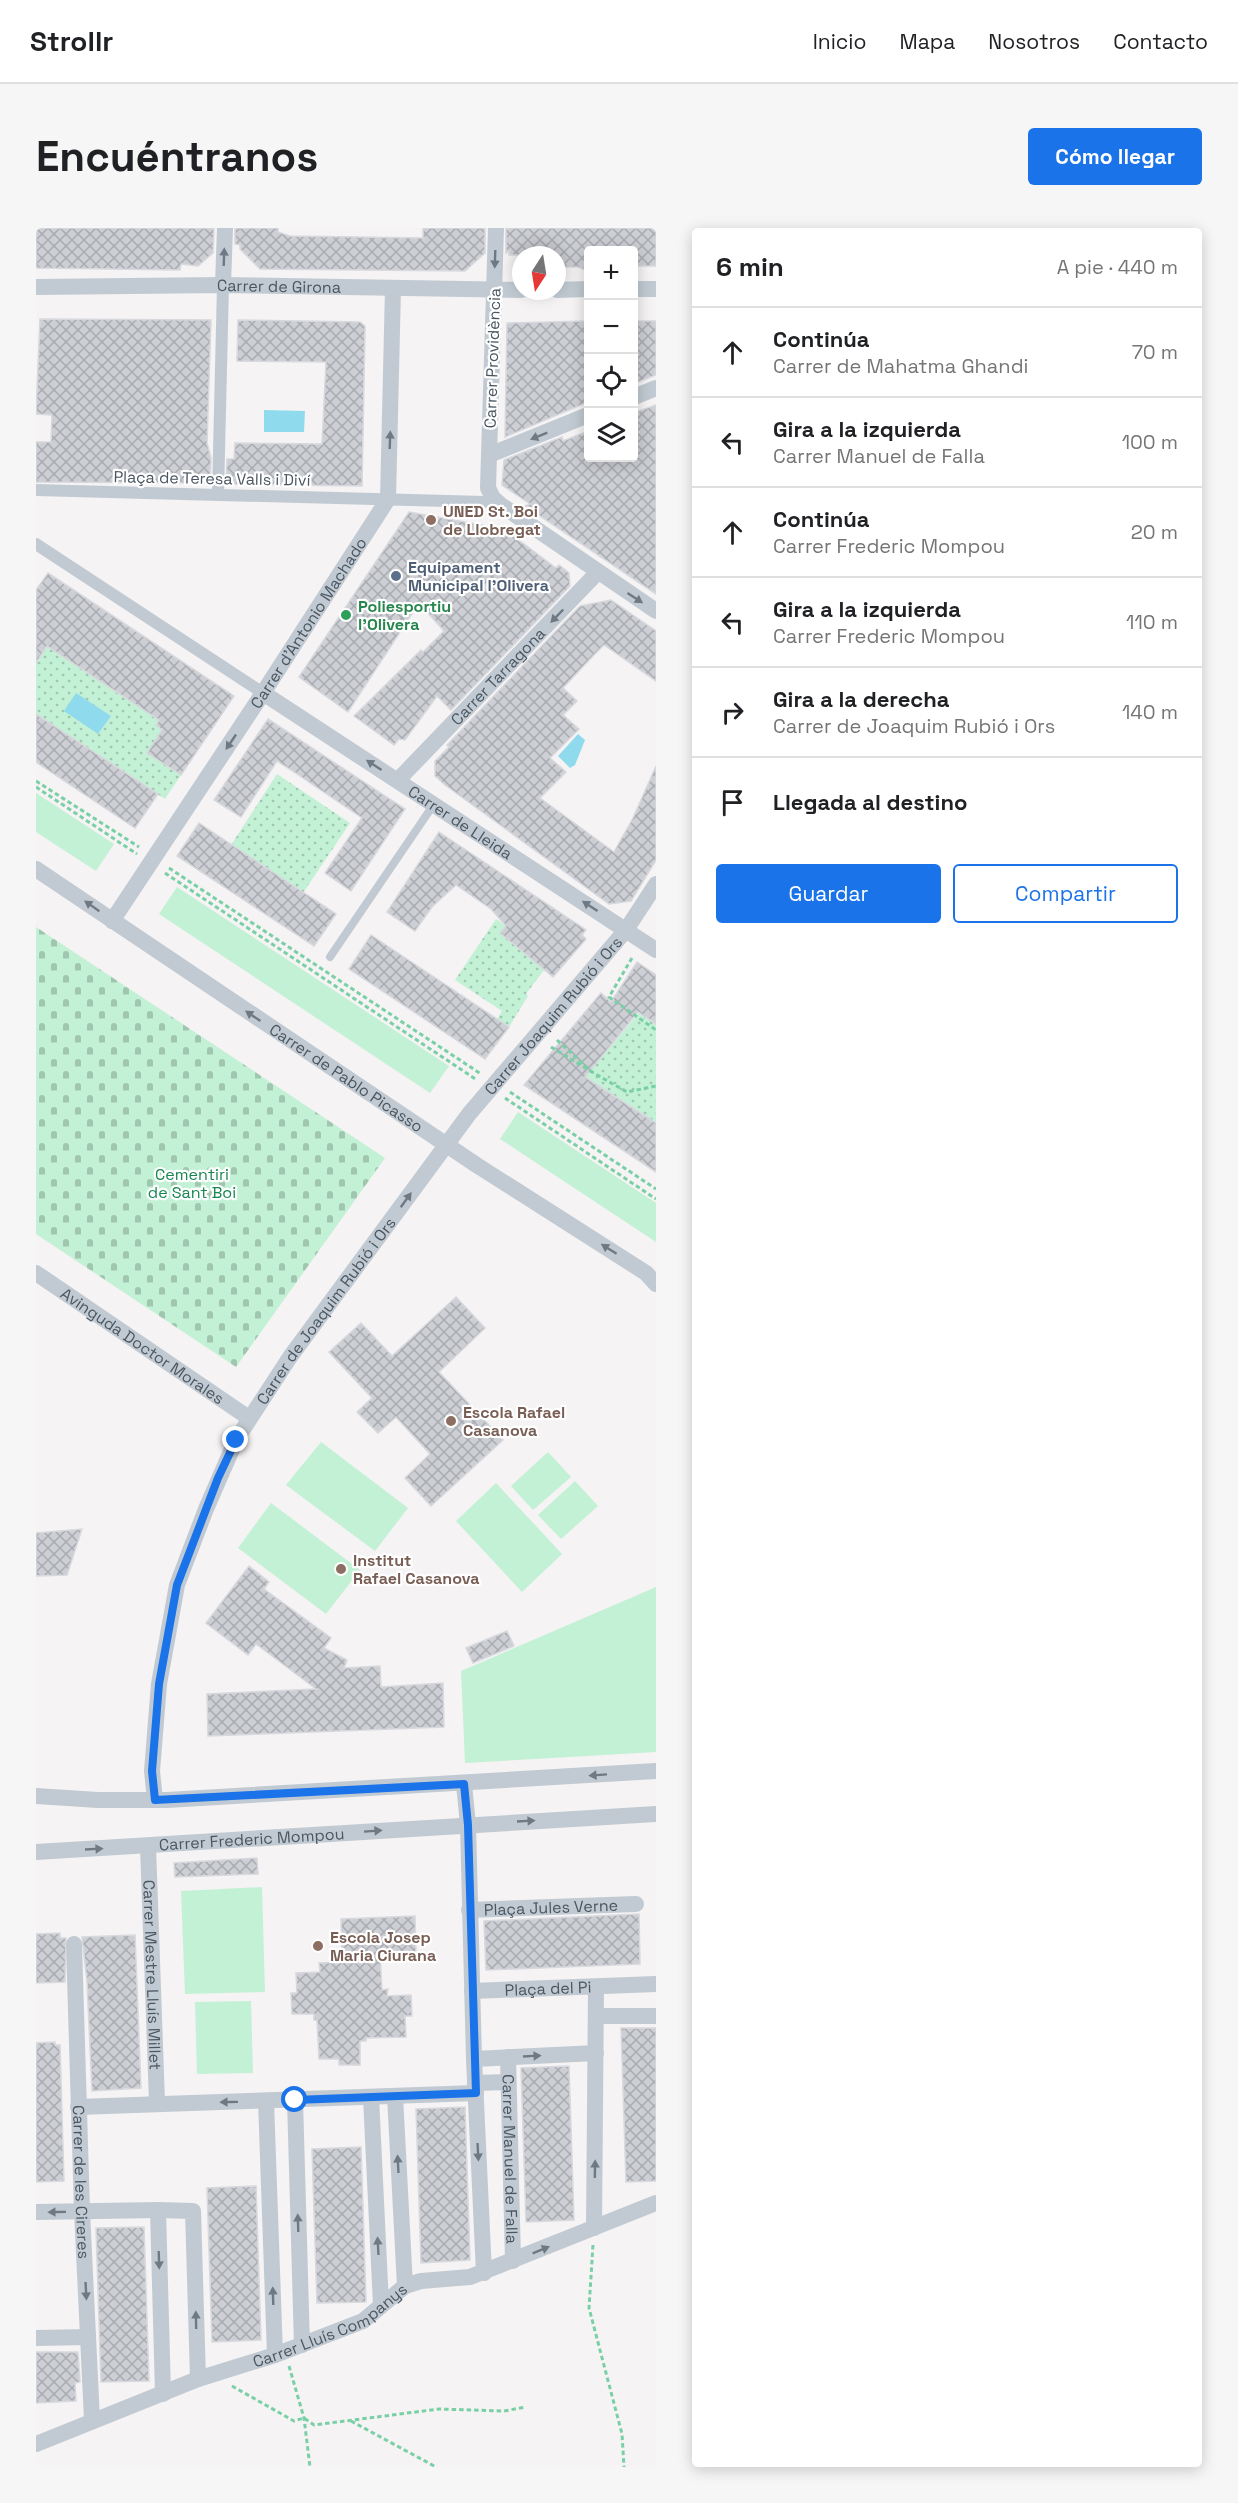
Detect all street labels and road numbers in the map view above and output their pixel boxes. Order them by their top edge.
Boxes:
street label: Carrer de Girona [217,275,341,298]
street label: Carrer Providència [480,287,505,429]
street label: Plaça de Teresa Valls i Diví [113,466,311,491]
street label: Carrer d'Antonio Machado [246,533,372,713]
street label: Carrer Tarragona [446,623,550,730]
street label: Carrer de Lleida [404,781,516,864]
street label: Carrer Joaquim Rubió i Ors [480,932,627,1099]
street label: Carrer de Pablo Picasso [265,1019,427,1137]
street label: Carrer de Joaquim Rubió i Ors [252,1213,400,1409]
street label: Avinguda Doctor Morales [57,1283,228,1409]
street label: Carrer Frederic Mompou [158,1823,345,1855]
street label: Carrer Mestre Lluís Millet [138,1879,166,2070]
street label: Plaça Jules Verne [484,1895,618,1920]
street label: Plaça del Pi [504,1976,592,2001]
street label: Carrer Manuel de Falla [497,2074,523,2244]
street label: Carrer de les Cireres [68,2105,94,2259]
street label: Carrer Lluís Companys [250,2279,412,2372]

